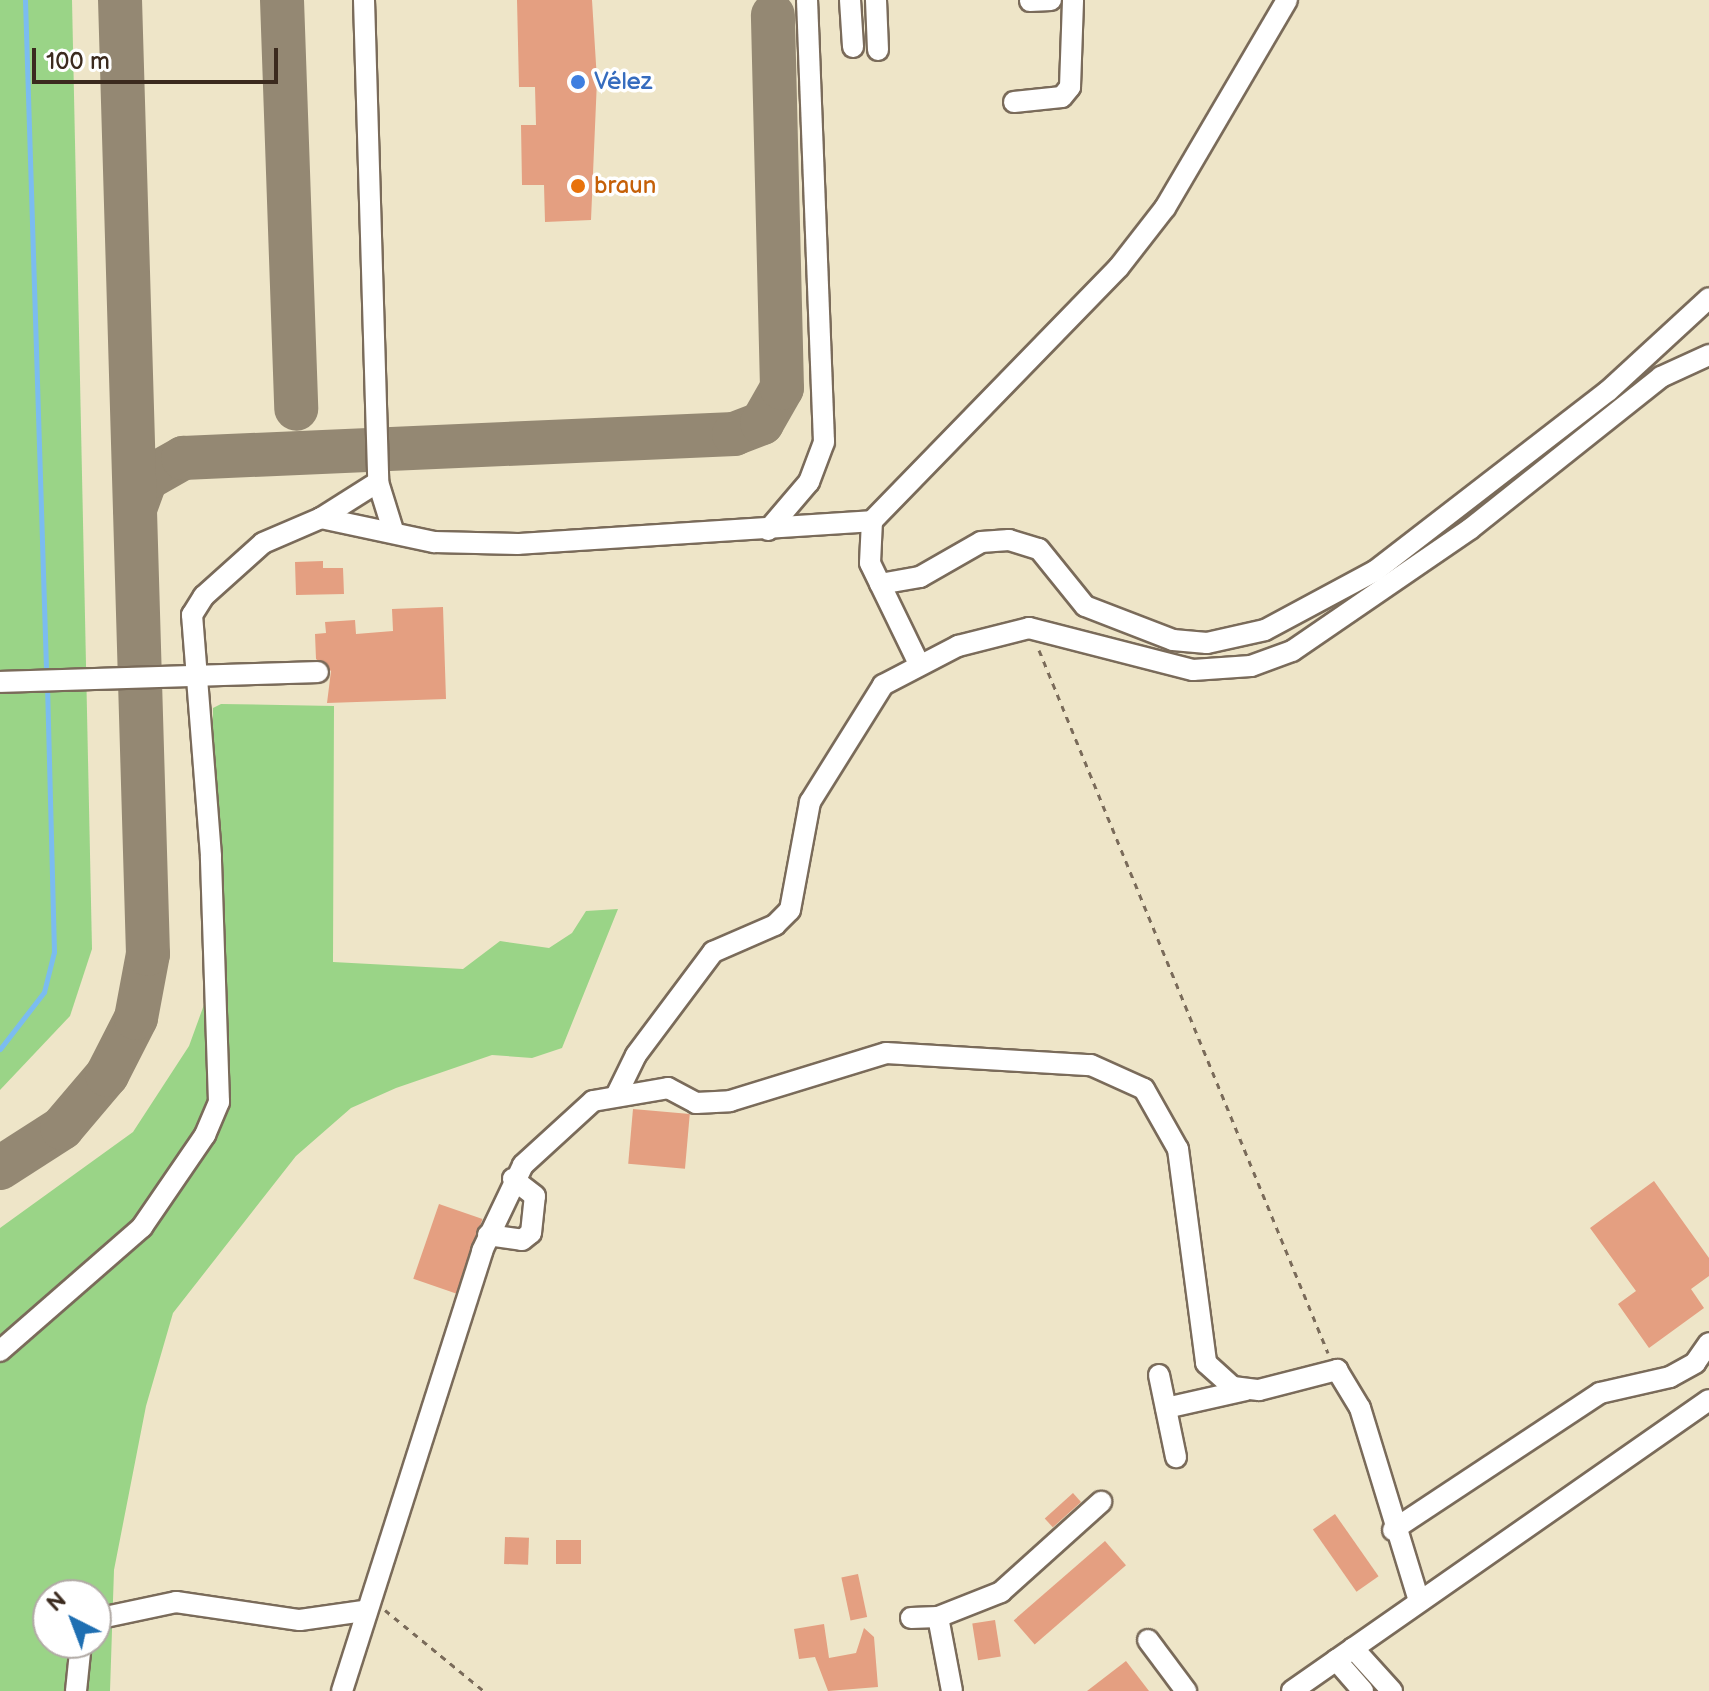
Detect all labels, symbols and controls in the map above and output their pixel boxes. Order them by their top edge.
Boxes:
scale bar [36,32,282,82]
text: 100 m [46,47,110,76]
place label: Vélez [594,68,652,96]
marker: Vélez [569,73,587,91]
place label: braun [594,172,656,200]
marker: braun [569,177,587,195]
north arrow [32,1579,112,1659]
text: N [42,1587,72,1618]

